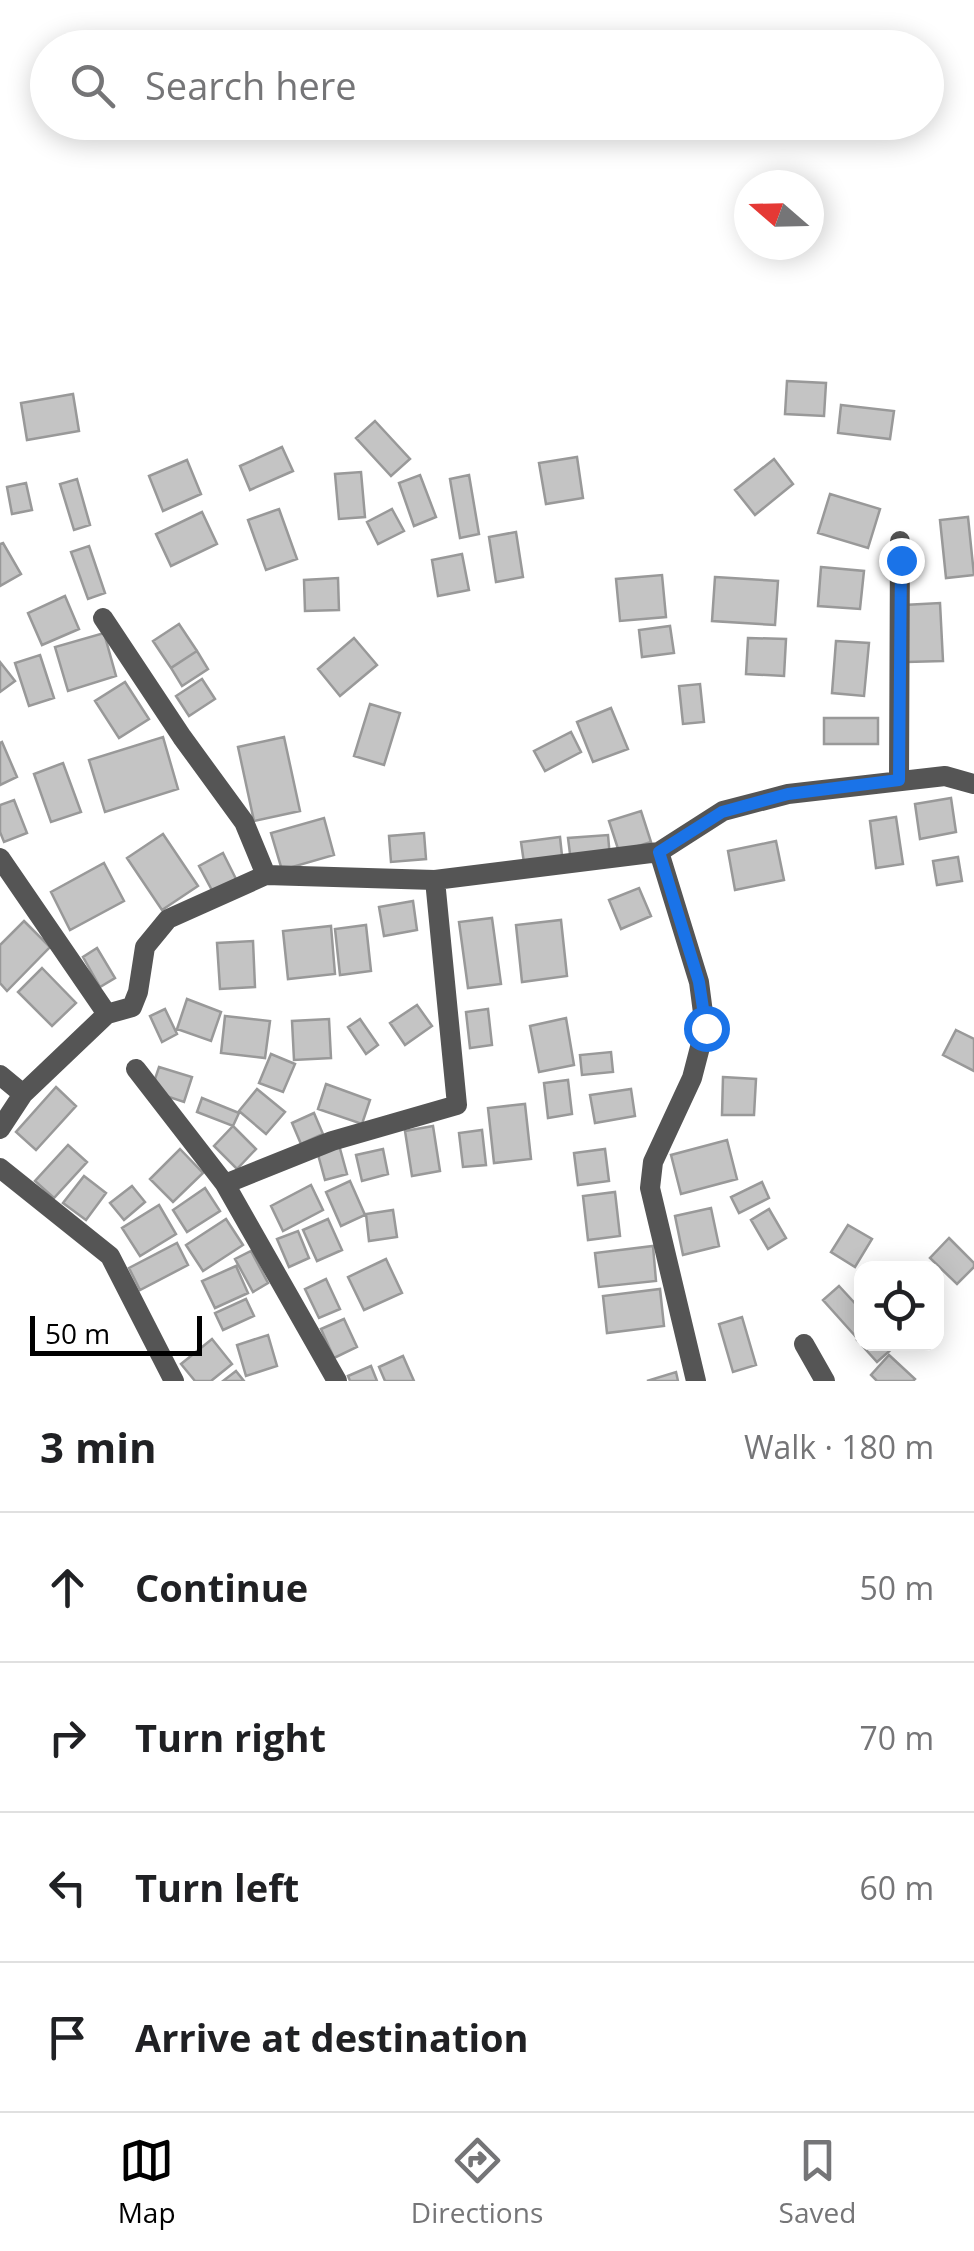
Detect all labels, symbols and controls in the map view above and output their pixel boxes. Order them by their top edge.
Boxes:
search box [30,30,944,140]
icon: search [65,58,120,113]
text: Search here [145,59,357,111]
north arrow [734,170,824,260]
route end [879,538,925,584]
route start [684,1006,730,1052]
map controls [854,1261,944,1351]
button: locate [854,1261,944,1351]
scale bar [30,1311,202,1356]
text: 50 m [45,1314,110,1352]
text: 3 min [40,1418,157,1475]
text: Walk · 180 m [744,1425,934,1468]
icon: ahead [40,1560,95,1615]
text: Continue [135,1561,308,1613]
text: 50 m [859,1566,934,1609]
icon: right [40,1710,95,1765]
text: Turn right [135,1711,326,1763]
text: 70 m [859,1716,934,1759]
icon: left [40,1860,95,1915]
text: Turn left [135,1861,299,1913]
text: 60 m [859,1866,934,1909]
icon: arrive [40,2010,95,2065]
text: Arrive at destination [135,2011,529,2063]
tab: Map [118,2133,176,2231]
tab: Directions [411,2133,543,2231]
tab: Saved [779,2133,856,2231]

